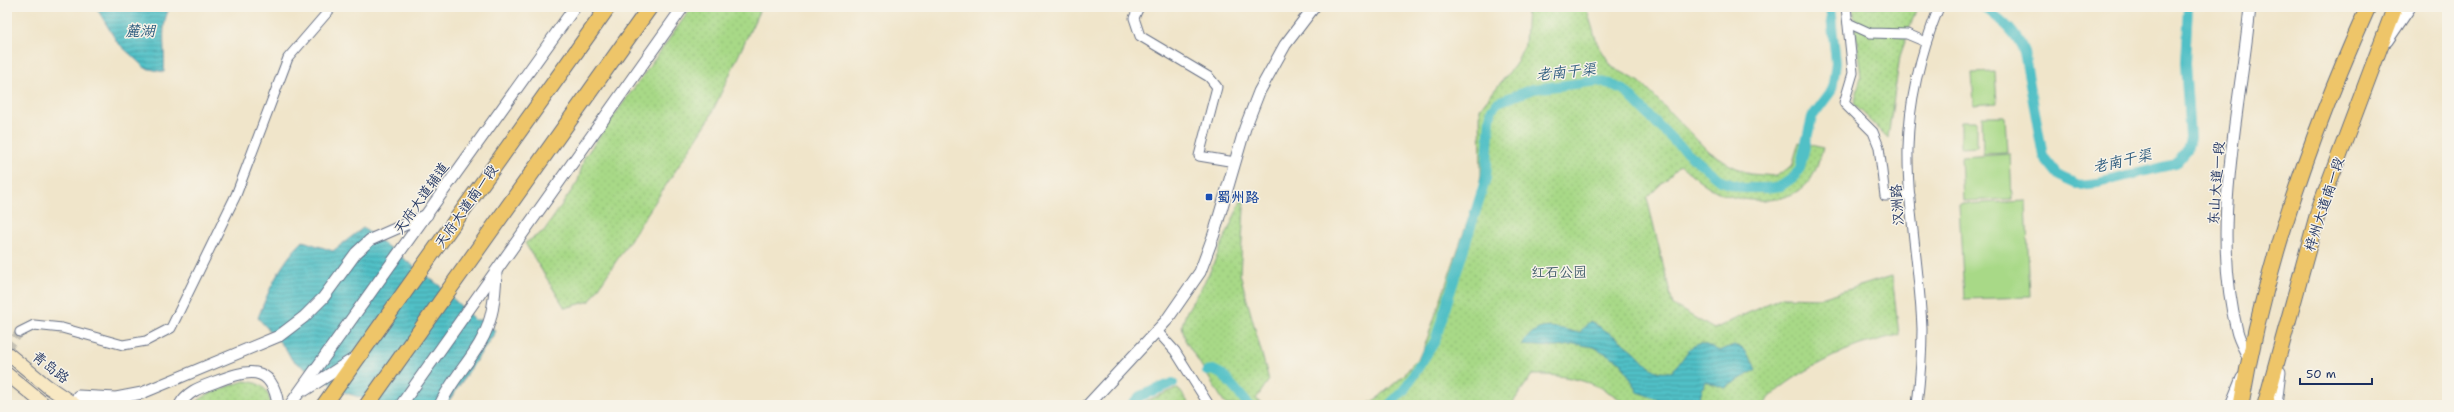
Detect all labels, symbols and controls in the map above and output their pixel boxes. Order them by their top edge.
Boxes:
water label: 麓湖 [125,21,157,41]
water label: 老南干渠 [1535,59,1599,85]
street label: 东山大道一段 [2204,140,2228,226]
water label: 老南干渠 [2091,144,2155,177]
street label: 梓州大道南一段 [2300,155,2348,253]
street label: 天府大道辅道 [390,158,452,238]
street label: 天府大道南一段 [431,161,501,251]
street label: 汉洲路 [1887,183,1907,227]
place label: 蜀州路 [1217,188,1259,206]
marker: 蜀州路 [1204,192,1214,202]
park label: 红石公园 [1531,263,1587,281]
street label: 青岛路 [29,347,73,387]
scale bar [2300,360,2372,386]
text: 50 m [2306,366,2336,382]

